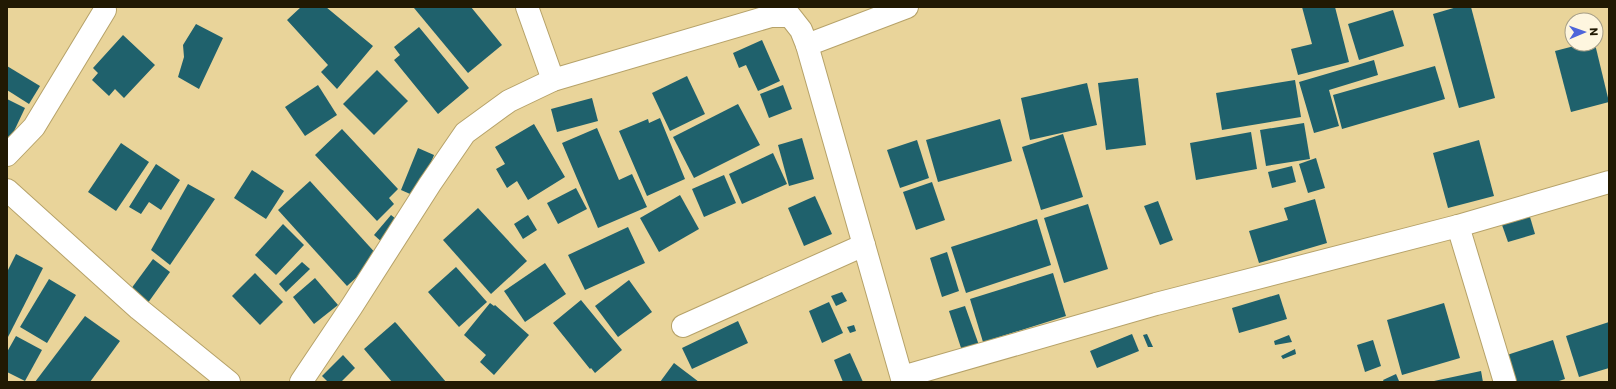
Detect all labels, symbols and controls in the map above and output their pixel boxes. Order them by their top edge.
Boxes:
north arrow [1564,12,1604,52]
text: N [1586,27,1602,36]

